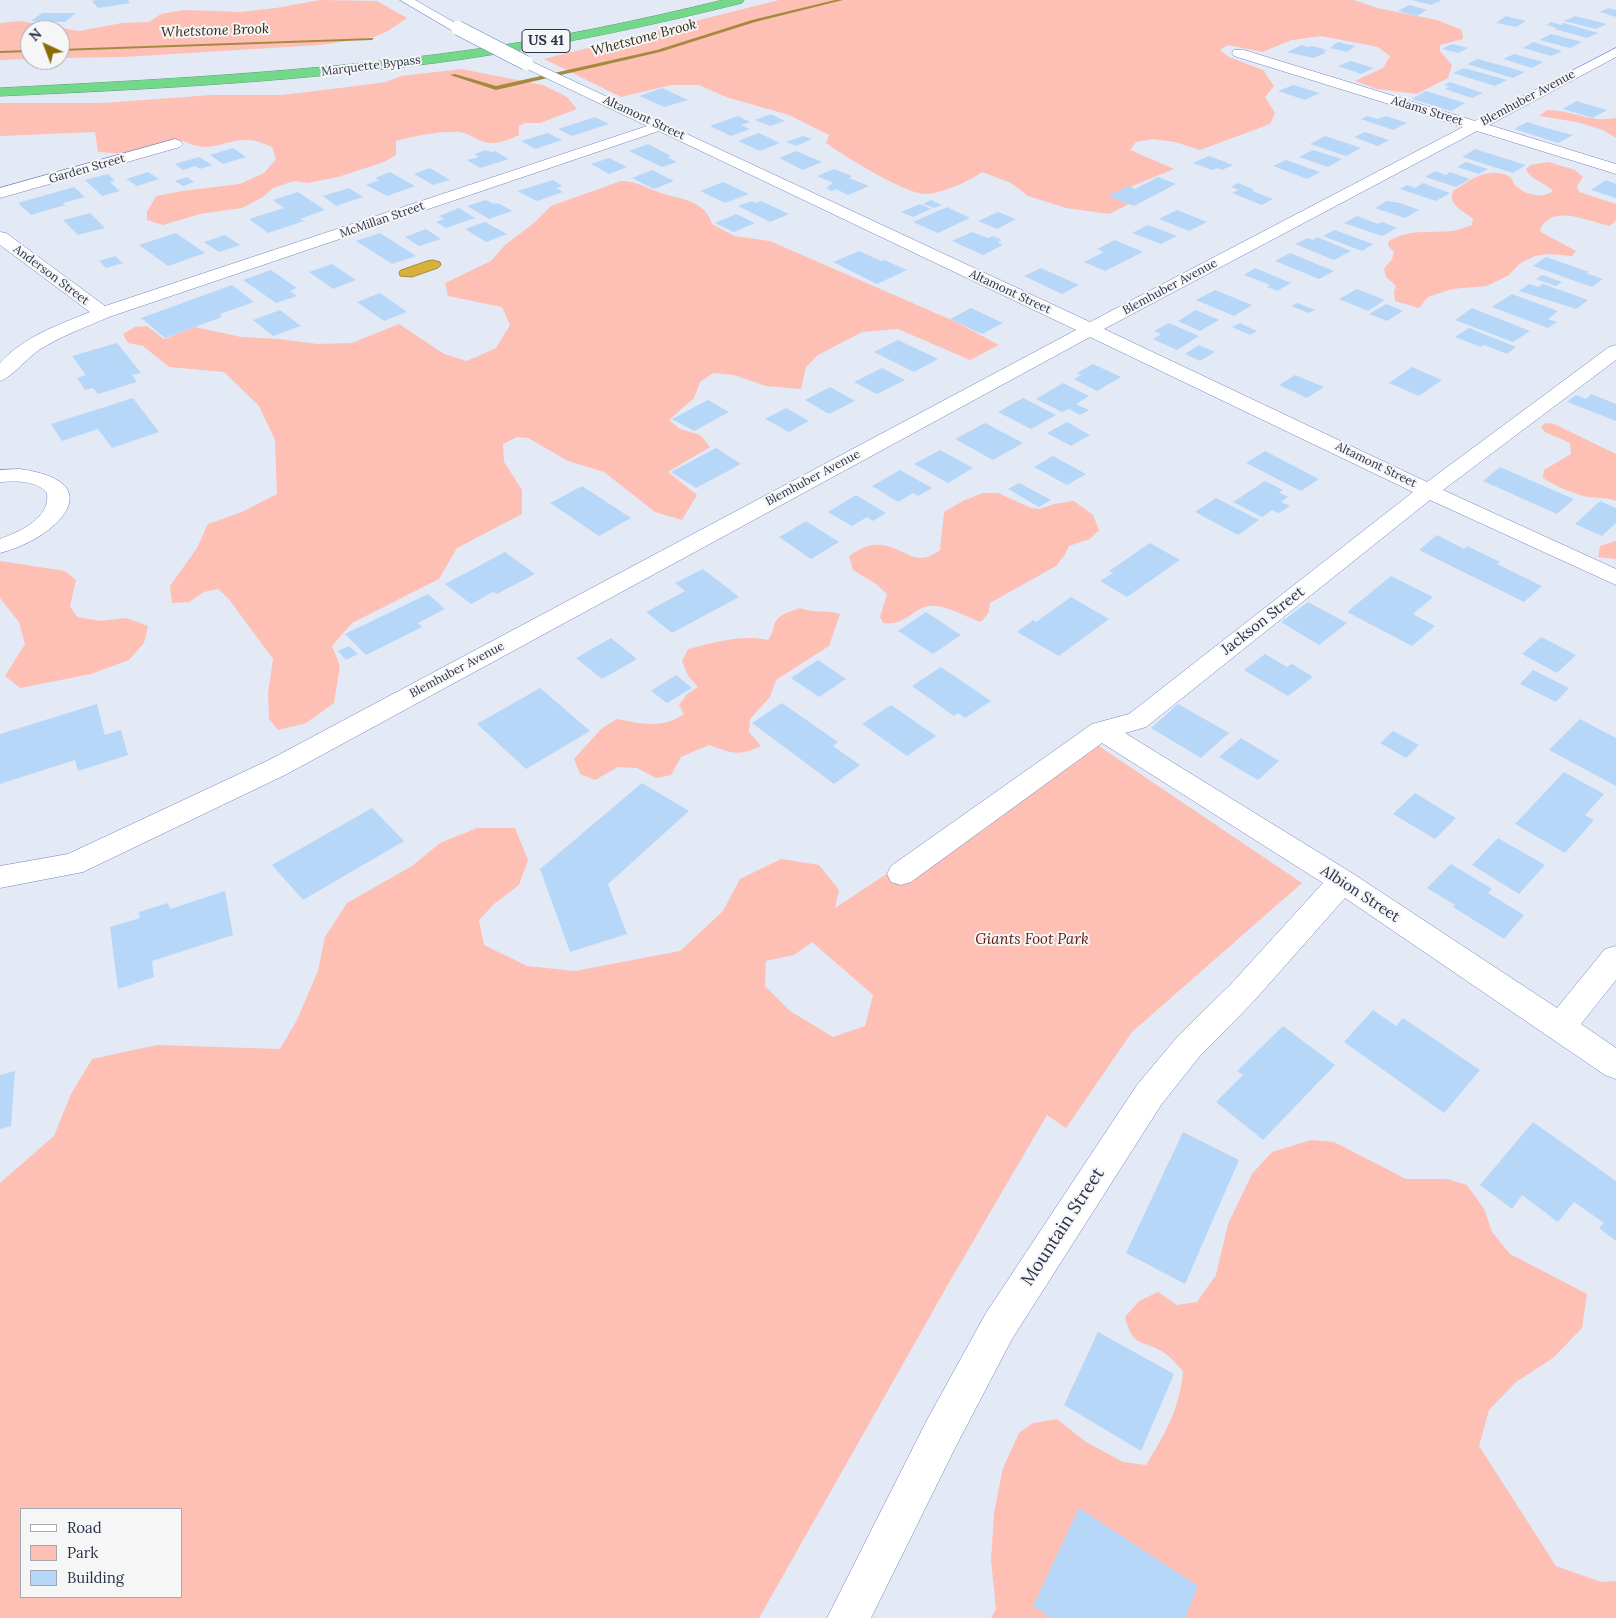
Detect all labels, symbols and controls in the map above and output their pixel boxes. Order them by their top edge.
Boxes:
water label: Whetstone Brook [590,16,698,60]
north arrow [20,20,70,70]
water label: Whetstone Brook [161,21,269,41]
text: N [25,24,46,45]
road number: US 41 [522,29,570,52]
street label: Marquette Bypass [320,53,422,79]
street label: Blemhuber Avenue [1478,67,1578,129]
street label: Altamont Street [601,93,687,143]
street label: Adams Street [1389,93,1465,129]
street label: Garden Street [47,151,127,187]
street label: McMillan Street [338,199,426,241]
street label: Anderson Street [10,242,92,308]
street label: Blemhuber Avenue [1120,256,1220,318]
street label: Altamont Street [967,267,1053,317]
street label: Altamont Street [1333,439,1419,491]
street label: Blemhuber Avenue [763,447,863,509]
street label: Jackson Street [1218,583,1308,659]
street label: Blemhuber Avenue [407,639,507,701]
street label: Albion Street [1317,862,1403,926]
park label: Giants Foot Park [975,931,1089,949]
street label: Mountain Street [1017,1164,1109,1290]
legend [20,1508,182,1598]
text: Road [67,1518,102,1537]
text: Park [67,1543,98,1562]
text: Building [67,1568,124,1587]

